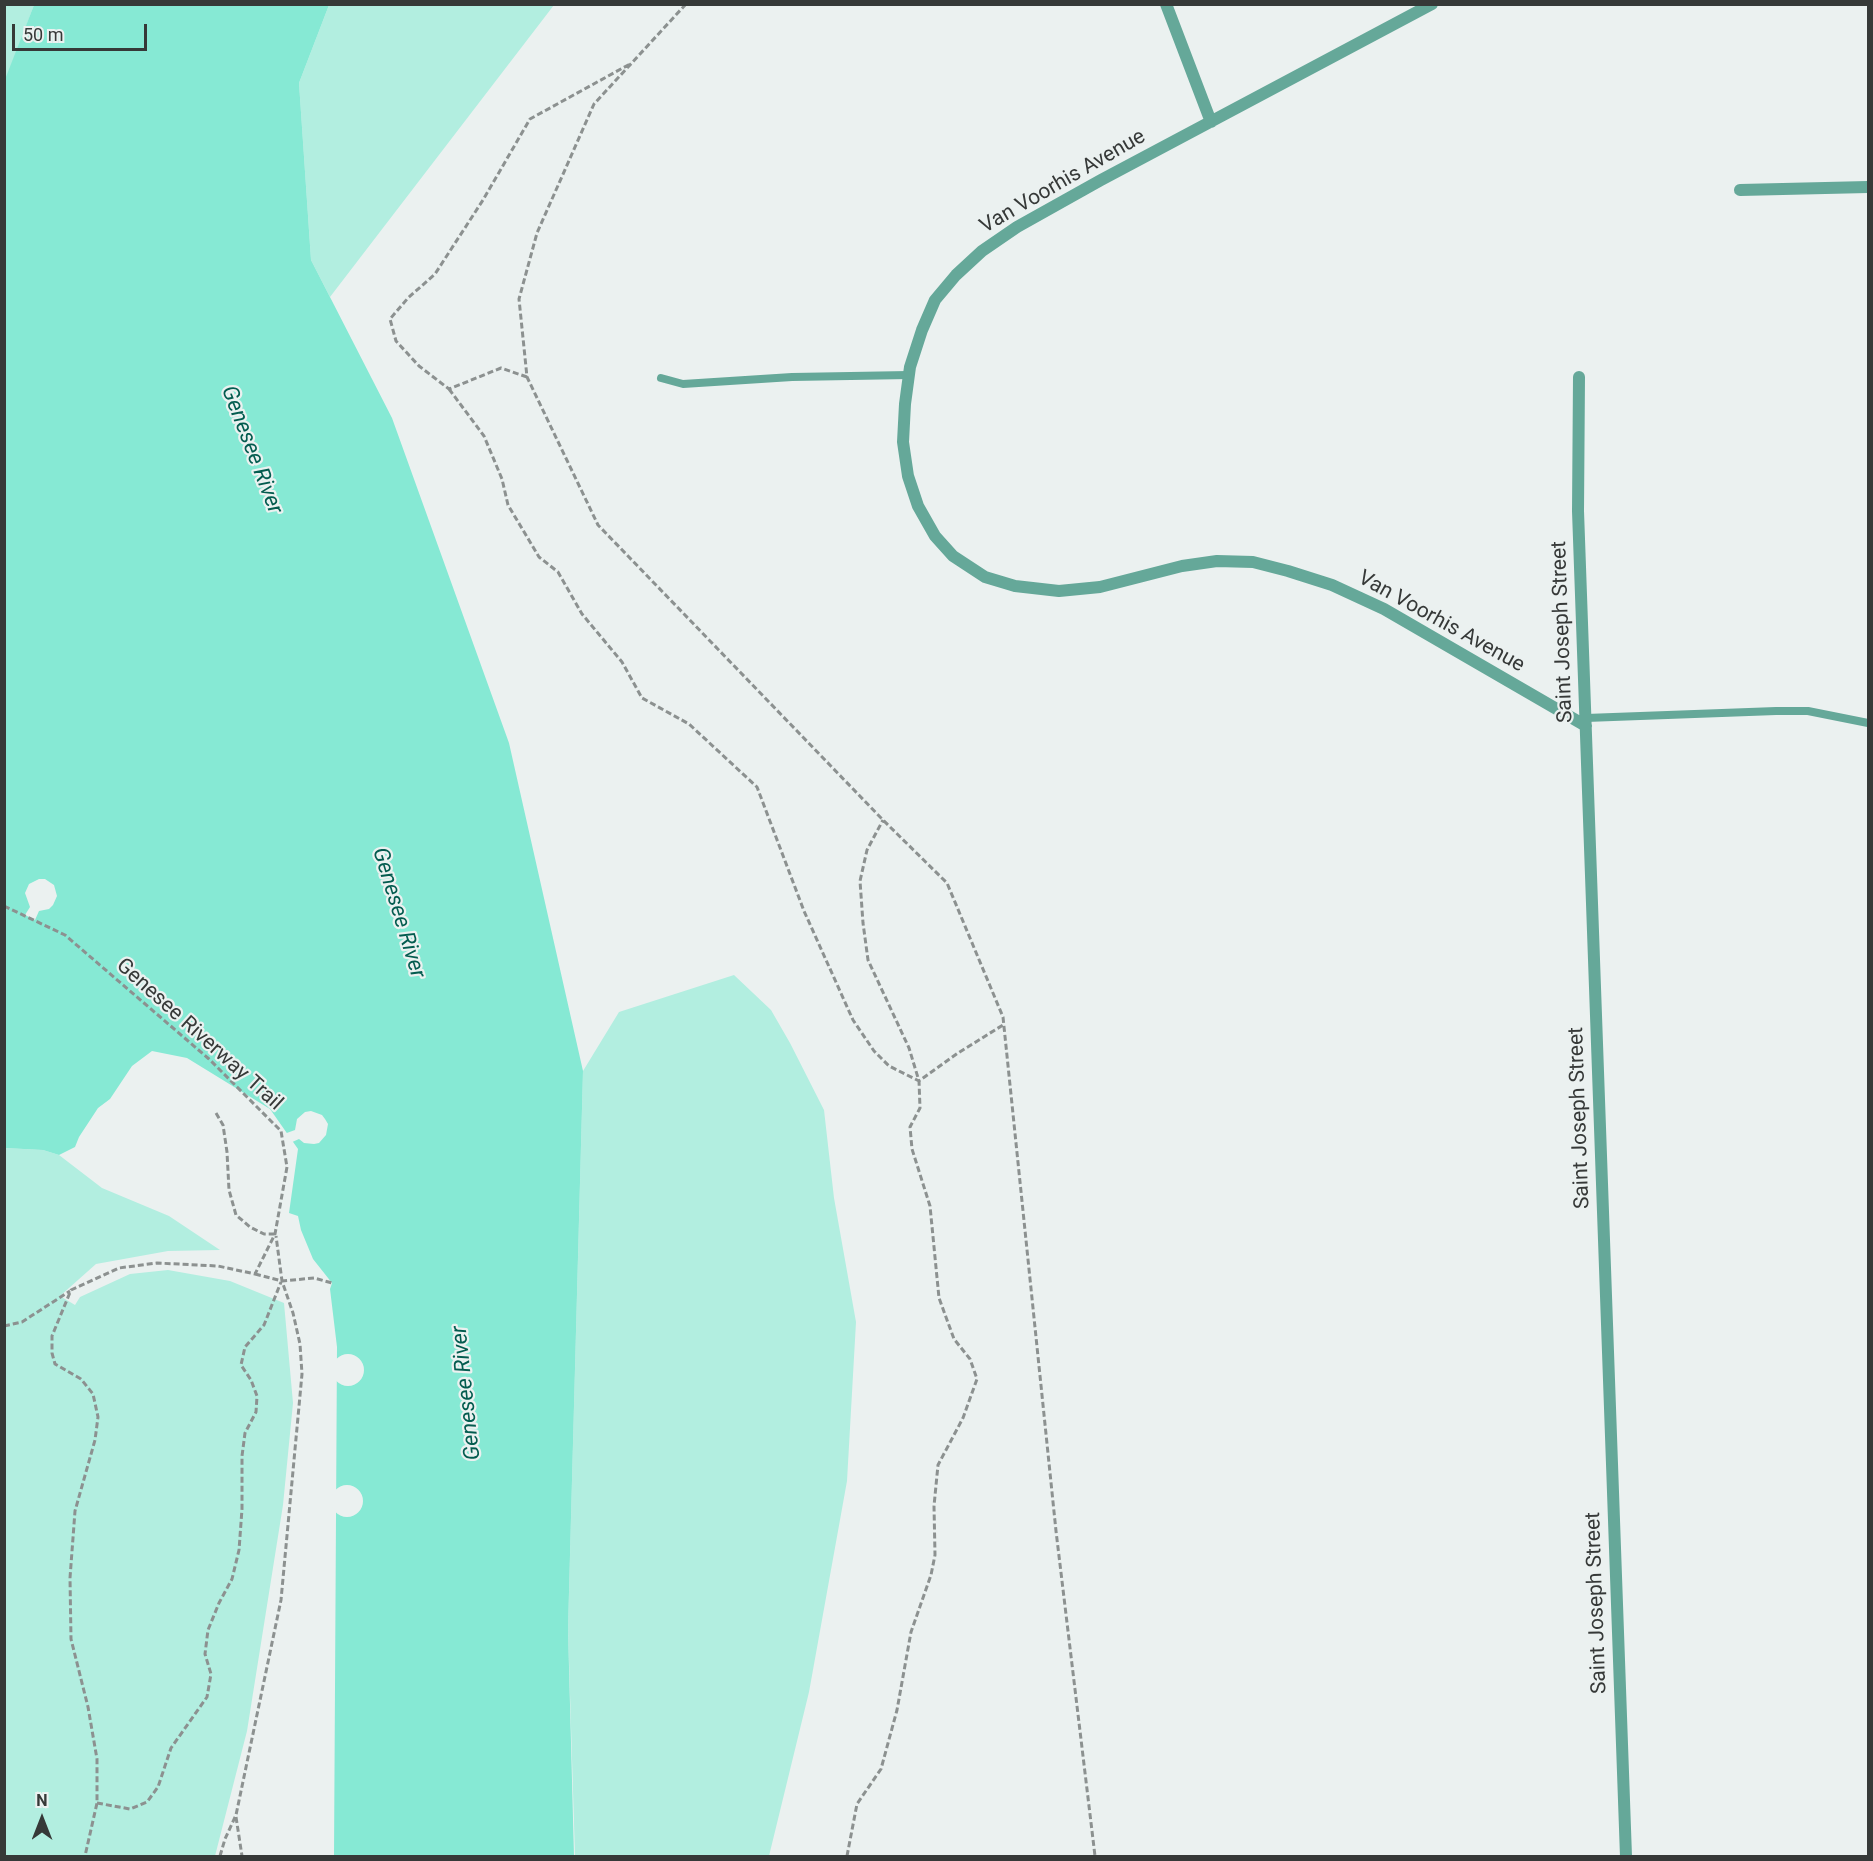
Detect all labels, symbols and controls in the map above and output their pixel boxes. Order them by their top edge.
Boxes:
scale bar [15,12,150,50]
text: 50 m [23,24,63,45]
street label: Van Voorhis Avenue [976,124,1150,240]
water label: Genesee River [214,382,288,518]
street label: Saint Joseph Street [1547,541,1579,723]
street label: Van Voorhis Avenue [1353,566,1529,678]
water label: Genesee River [366,845,430,981]
street label: Genesee Riverway Trail [111,954,287,1116]
street label: Saint Joseph Street [1564,1027,1596,1209]
water label: Genesee River [447,1324,487,1462]
street label: Saint Joseph Street [1581,1512,1613,1694]
north arrow [12,1789,72,1849]
text: N [36,1791,48,1810]

